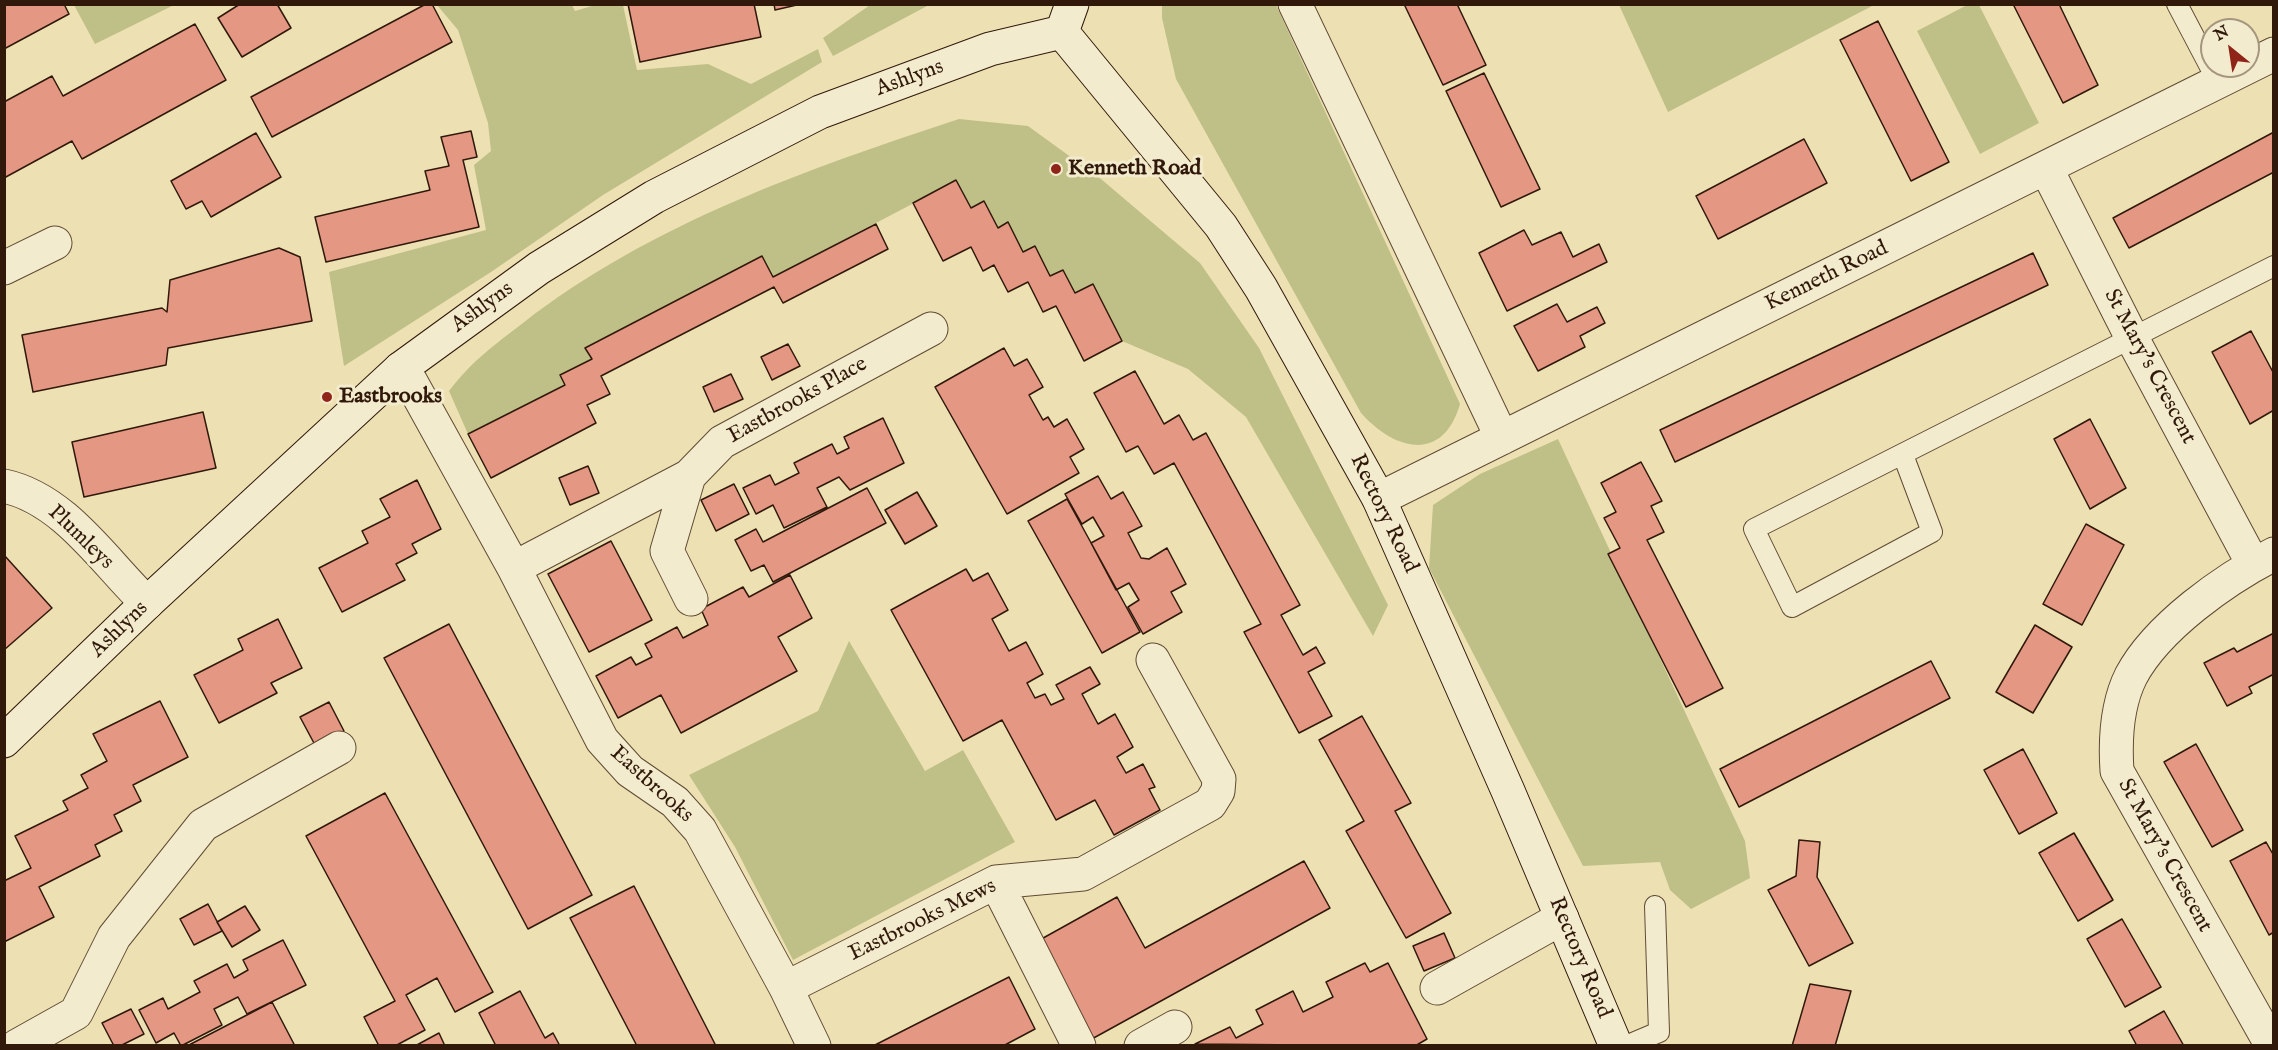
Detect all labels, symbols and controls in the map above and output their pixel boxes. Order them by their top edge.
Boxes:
north arrow [2200,18,2260,78]
text: N [2211,22,2233,46]
street label: Ashlyns [872,55,948,103]
place label: Kenneth Road [1068,156,1201,182]
marker: Kenneth Road [1049,162,1063,176]
street label: Kenneth Road [1761,236,1893,318]
street label: Ashlyns [447,277,519,339]
street label: St Mary's Crescent [2097,285,2201,449]
street label: Eastbrooks Place [724,352,872,450]
place label: Eastbrooks [339,384,442,410]
marker: Eastbrooks [320,390,334,404]
street label: Rectory Road [1343,450,1423,578]
street label: Plumleys [41,500,119,576]
street label: Ashlyns [86,596,154,664]
street label: Eastbrooks [604,741,698,829]
street label: St Mary's Crescent [2111,775,2217,937]
street label: Eastbrooks Mews [845,874,1001,968]
street label: Rectory Road [1542,894,1616,1022]

